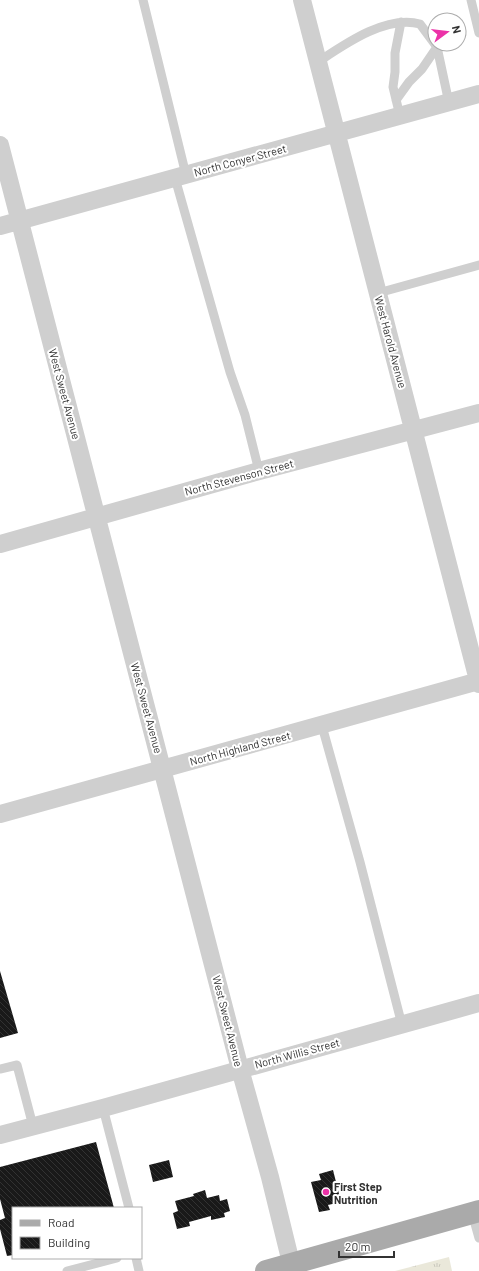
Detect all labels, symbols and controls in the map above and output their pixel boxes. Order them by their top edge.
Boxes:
north arrow [427,12,467,52]
text: N [450,24,464,35]
street label: North Conyer Street [192,141,288,179]
street label: West Harold Avenue [372,295,410,390]
street label: West Sweet Avenue [47,347,83,441]
street label: North Stevenson Street [183,456,295,498]
street label: West Sweet Avenue [129,661,165,755]
street label: North Highland Street [188,728,292,768]
street label: West Sweet Avenue [210,974,246,1068]
street label: North Willis Street [253,1035,341,1071]
place label: First Step Nutrition [334,1180,382,1206]
marker: First Step Nutrition [321,1187,331,1197]
legend [12,1207,142,1259]
text: Road [48,1215,75,1229]
scale bar [339,1233,394,1259]
text: Building [48,1235,90,1249]
text: 20 m [345,1239,371,1253]

